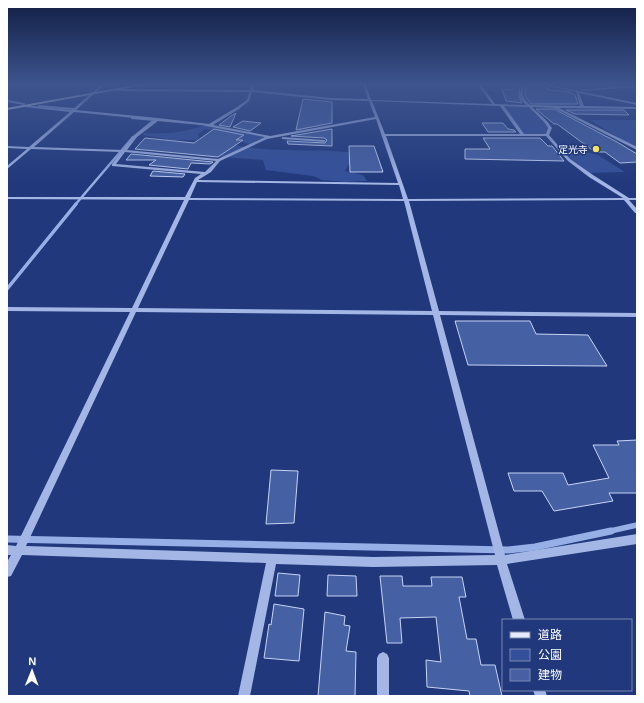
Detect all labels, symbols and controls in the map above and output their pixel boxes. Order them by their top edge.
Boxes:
place label: 定光寺 [558,144,588,155]
marker: 定光寺 [591,144,601,154]
legend [502,619,632,691]
text: 道路 [538,628,562,642]
text: 公園 [538,648,562,662]
north arrow [12,651,52,691]
text: N [28,655,36,667]
text: 建物 [538,668,562,682]

